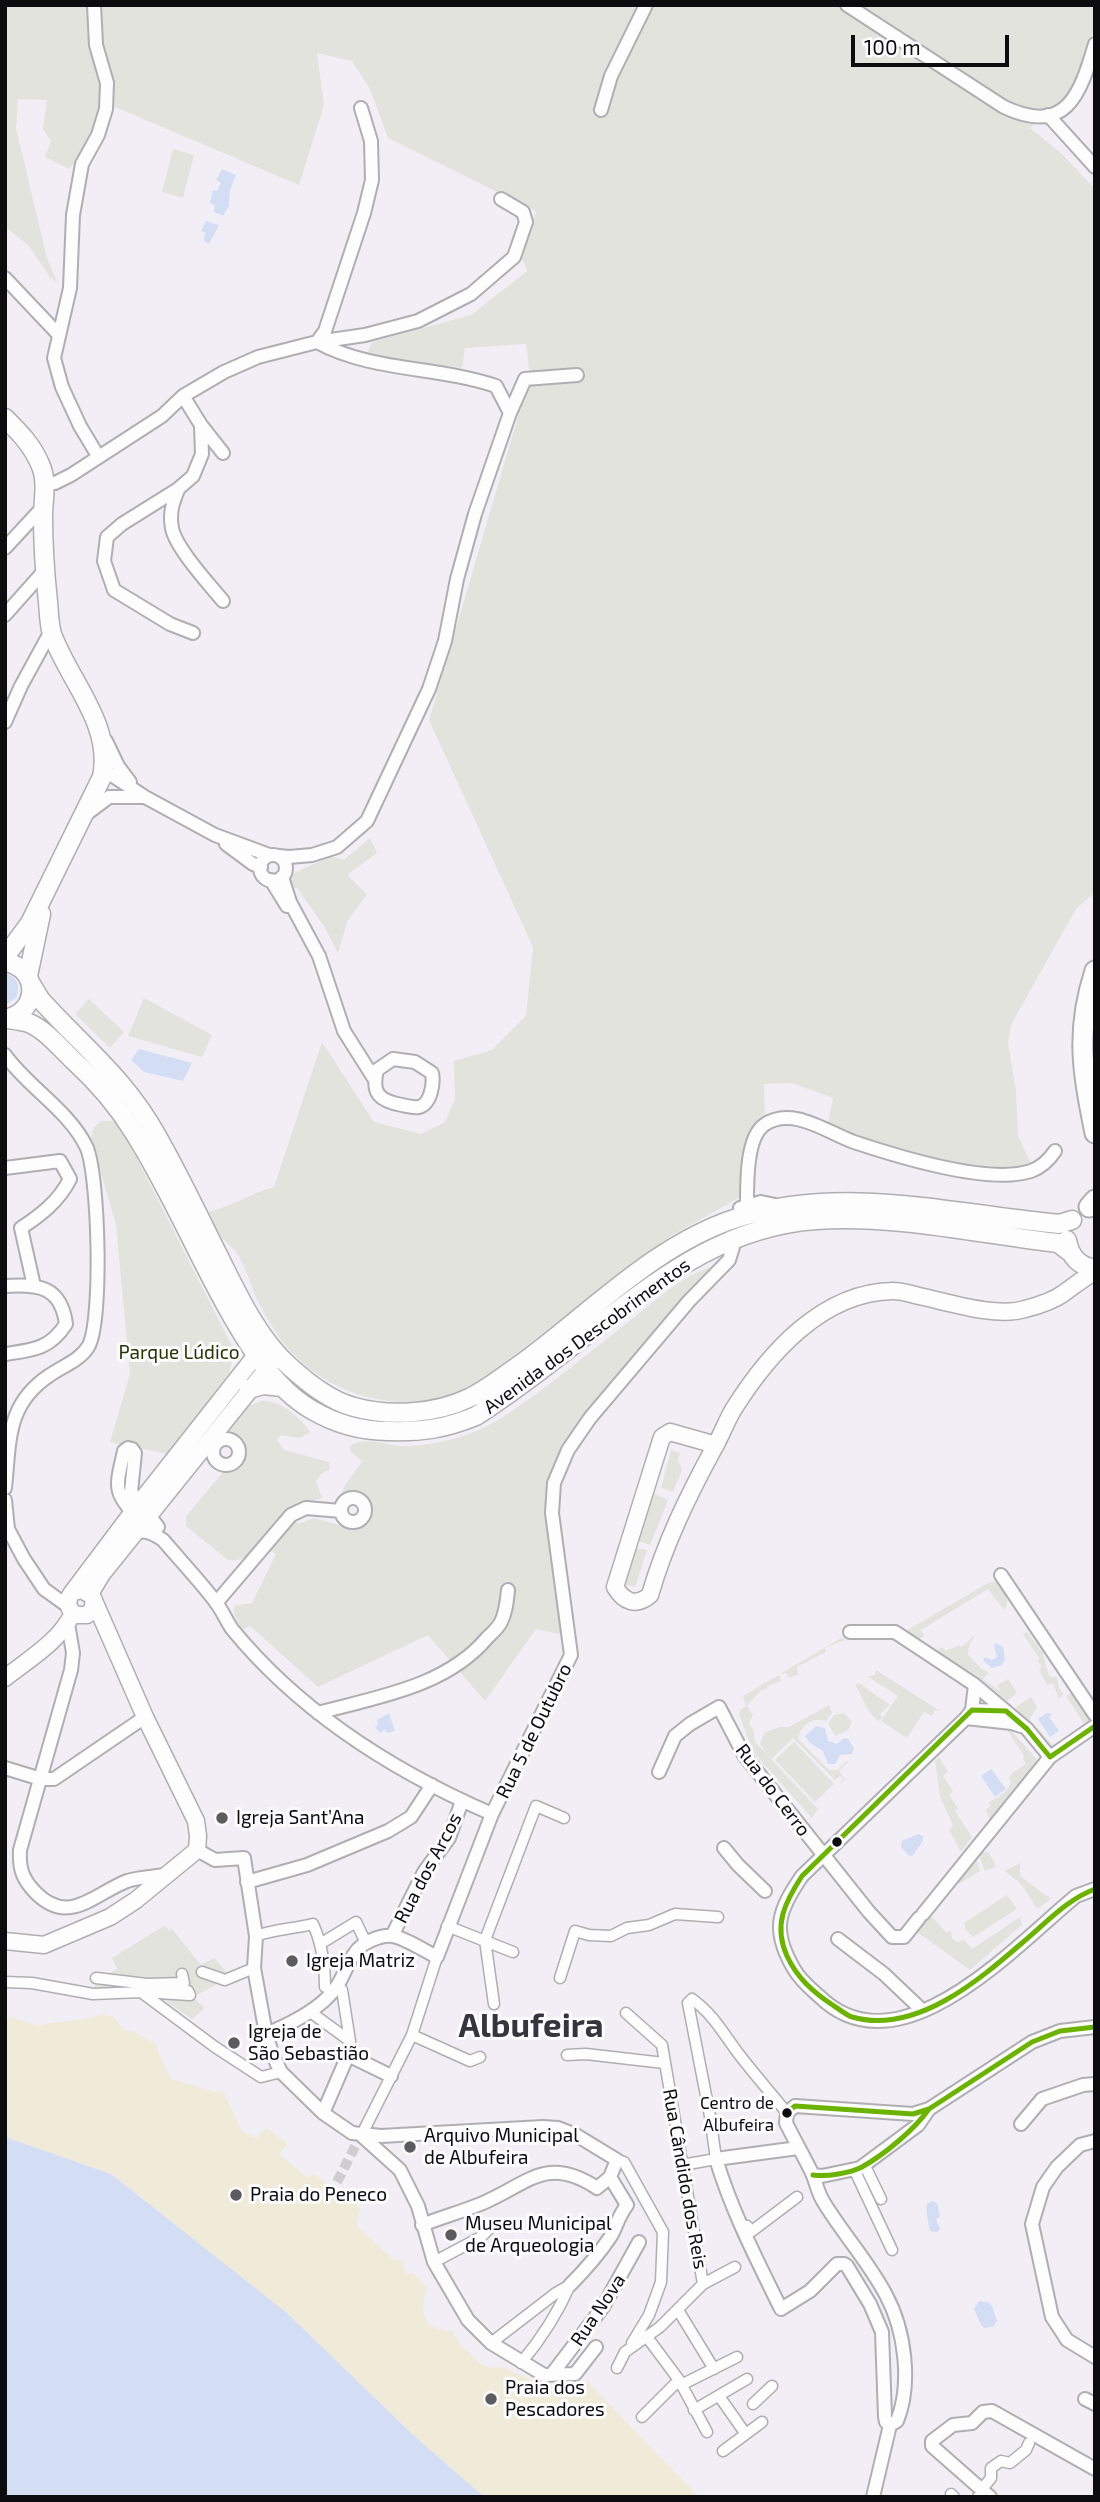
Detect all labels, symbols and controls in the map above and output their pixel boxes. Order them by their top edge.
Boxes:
scale bar [855,21,1012,65]
text: 100 m [864,34,921,59]
street label: Avenida dos Descobrimentos [479,1253,695,1419]
park label: Parque Lúdico [118,1342,240,1364]
street label: Rua 5 de Outubro [491,1660,577,1802]
street label: Rua do Cerro [731,1739,815,1841]
place label: Igreja Sant’Ana [236,1807,364,1829]
street label: Rua dos Arcos [389,1809,467,1927]
marker: Igreja Sant’Ana [214,1810,230,1826]
unlabelled marker [830,1835,844,1849]
place label: Igreja Matriz [306,1950,415,1972]
marker: Igreja Matriz [284,1953,300,1969]
district label: Albufeira [458,2006,604,2046]
place label: Igreja de São Sebastião [248,2021,369,2065]
marker: Igreja de São Sebastião [226,2035,242,2051]
street label: Rua Cândido dos Reis [658,2087,712,2271]
place label: Centro de Albufeira [700,2093,774,2133]
marker: Centro de Albufeira [780,2106,794,2120]
place label: Arquivo Municipal de Albufeira [424,2125,579,2169]
marker: Arquivo Municipal de Albufeira [402,2139,418,2155]
place label: Praia do Peneco [250,2184,387,2206]
marker: Praia do Peneco [228,2187,244,2203]
place label: Museu Municipal de Arqueologia [465,2213,612,2257]
marker: Museu Municipal de Arqueologia [443,2227,459,2243]
street label: Rua Nova [566,2270,630,2350]
place label: Praia dos Pescadores [505,2377,605,2421]
marker: Praia dos Pescadores [483,2391,499,2407]

